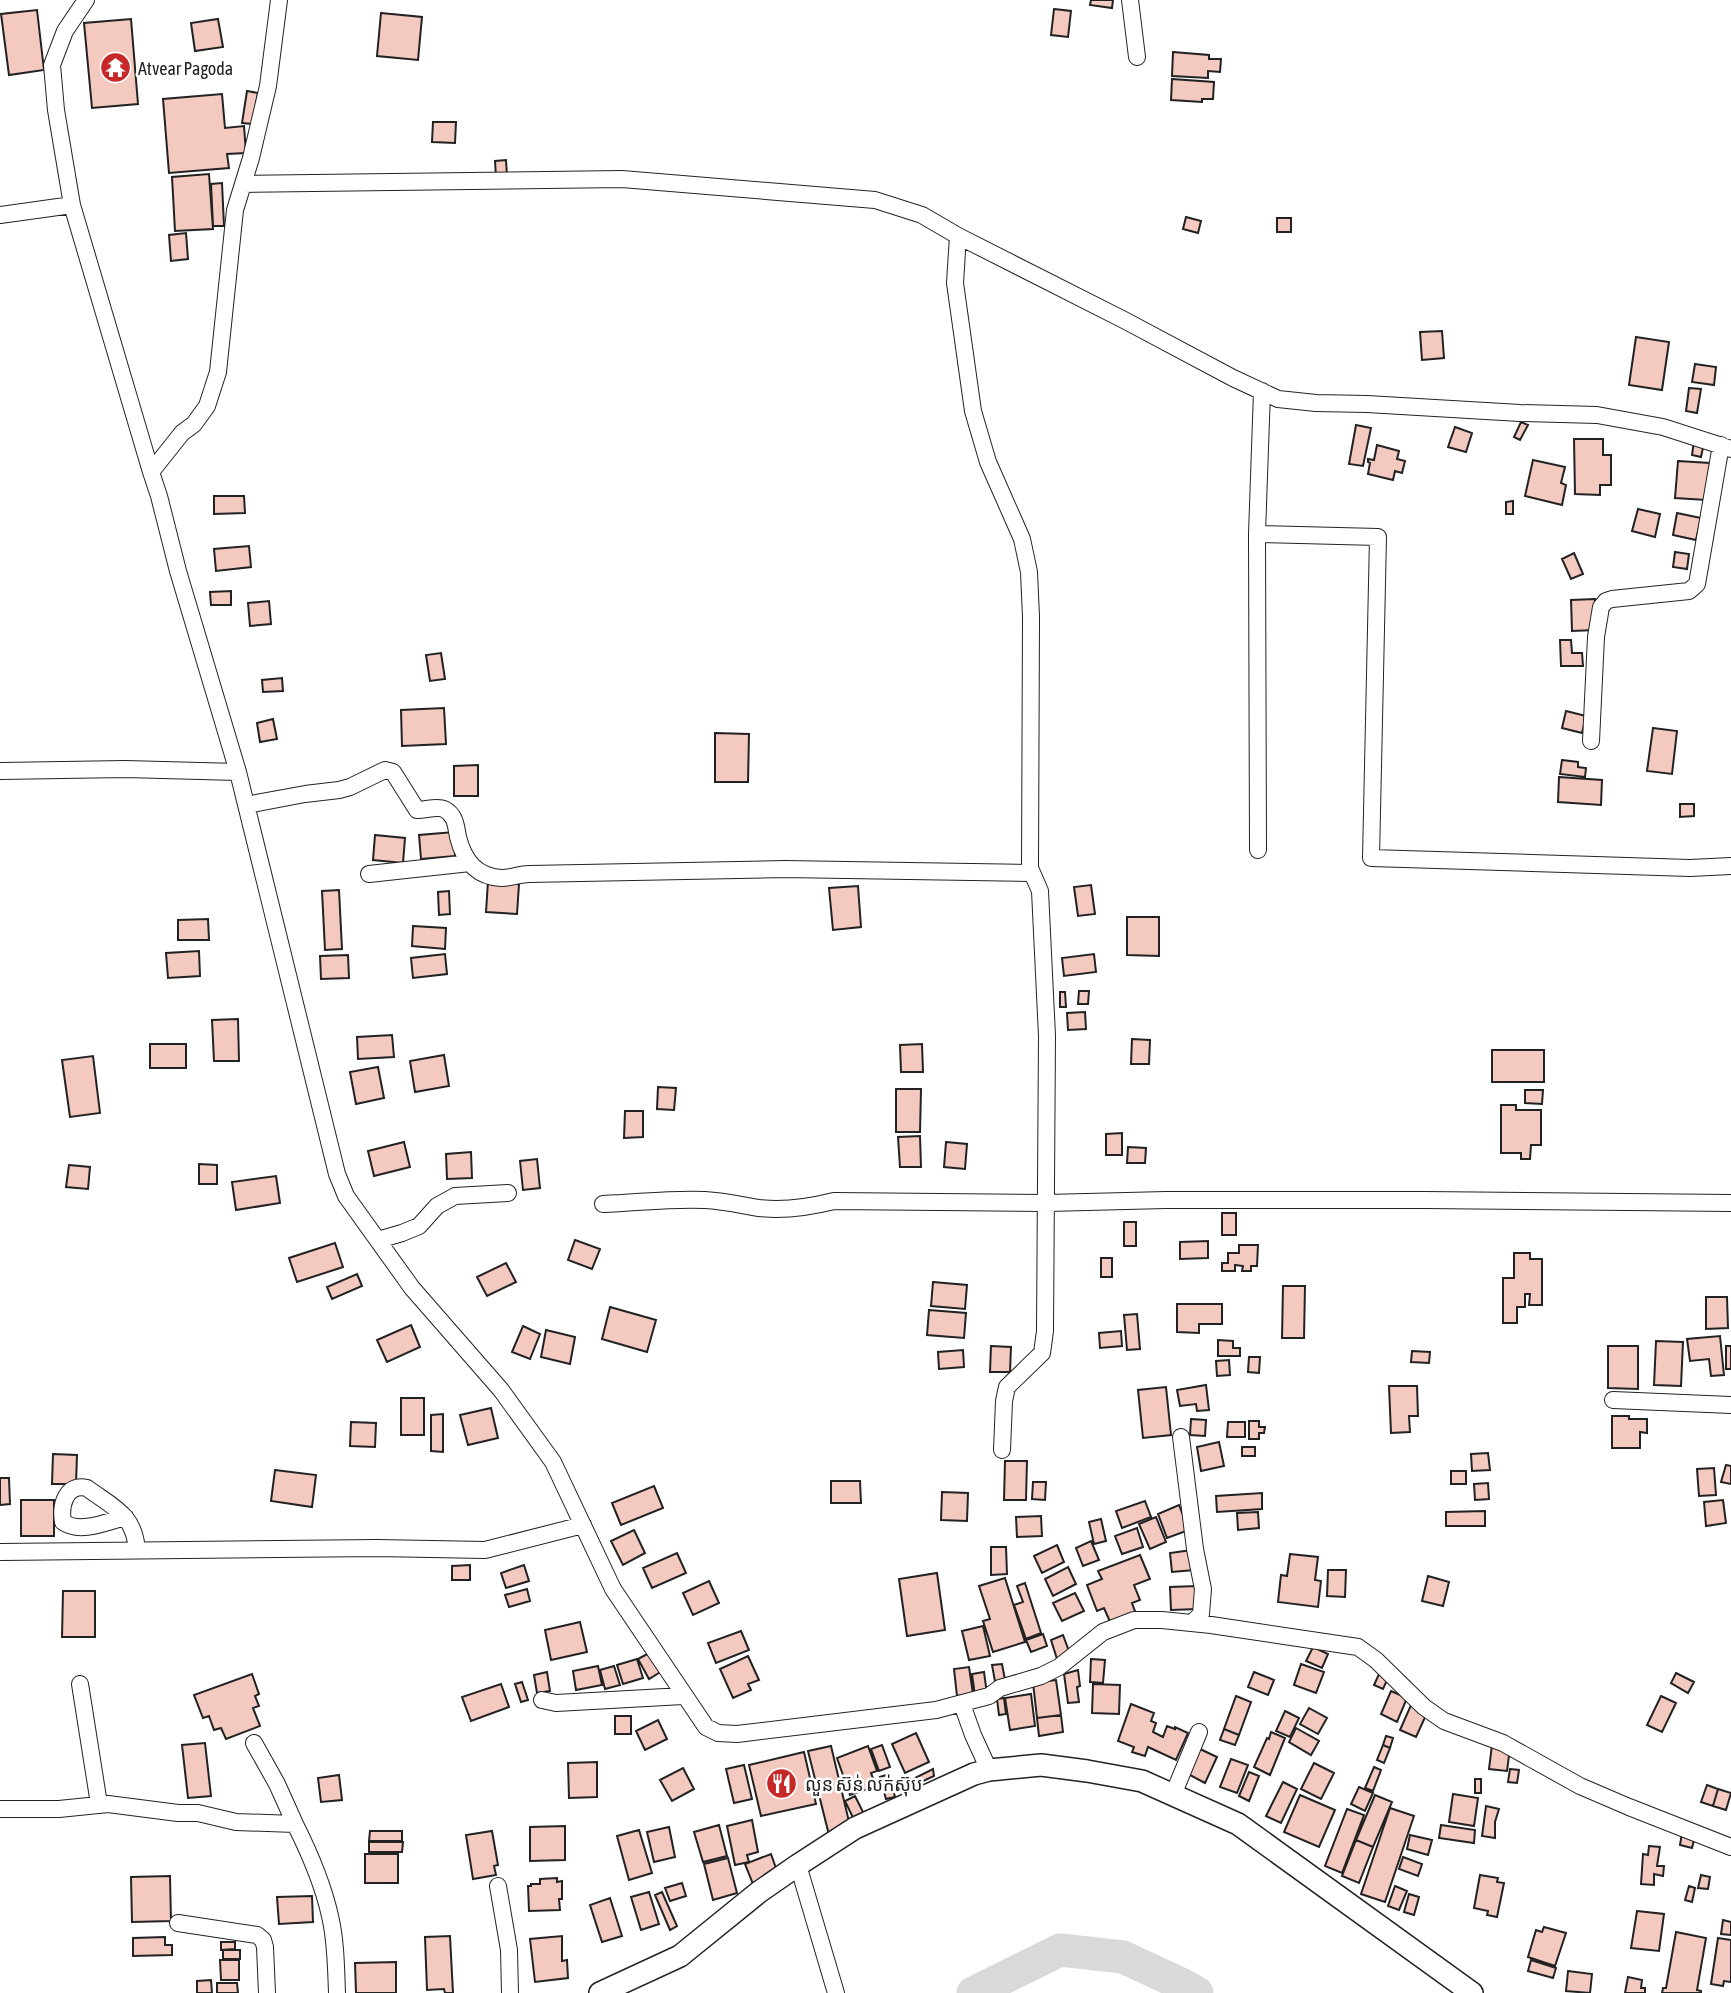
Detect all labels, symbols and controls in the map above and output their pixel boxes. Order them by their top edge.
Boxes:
temple icon: Atvear Pagoda [98,51,132,85]
place label: Atvear Pagoda [138,58,233,79]
restaurant icon: លួន ស៊ន់ លក់ស៊ុប [765,1767,799,1801]
place label: លួន ស៊ន់ លក់ស៊ុប [805,1774,923,1797]

